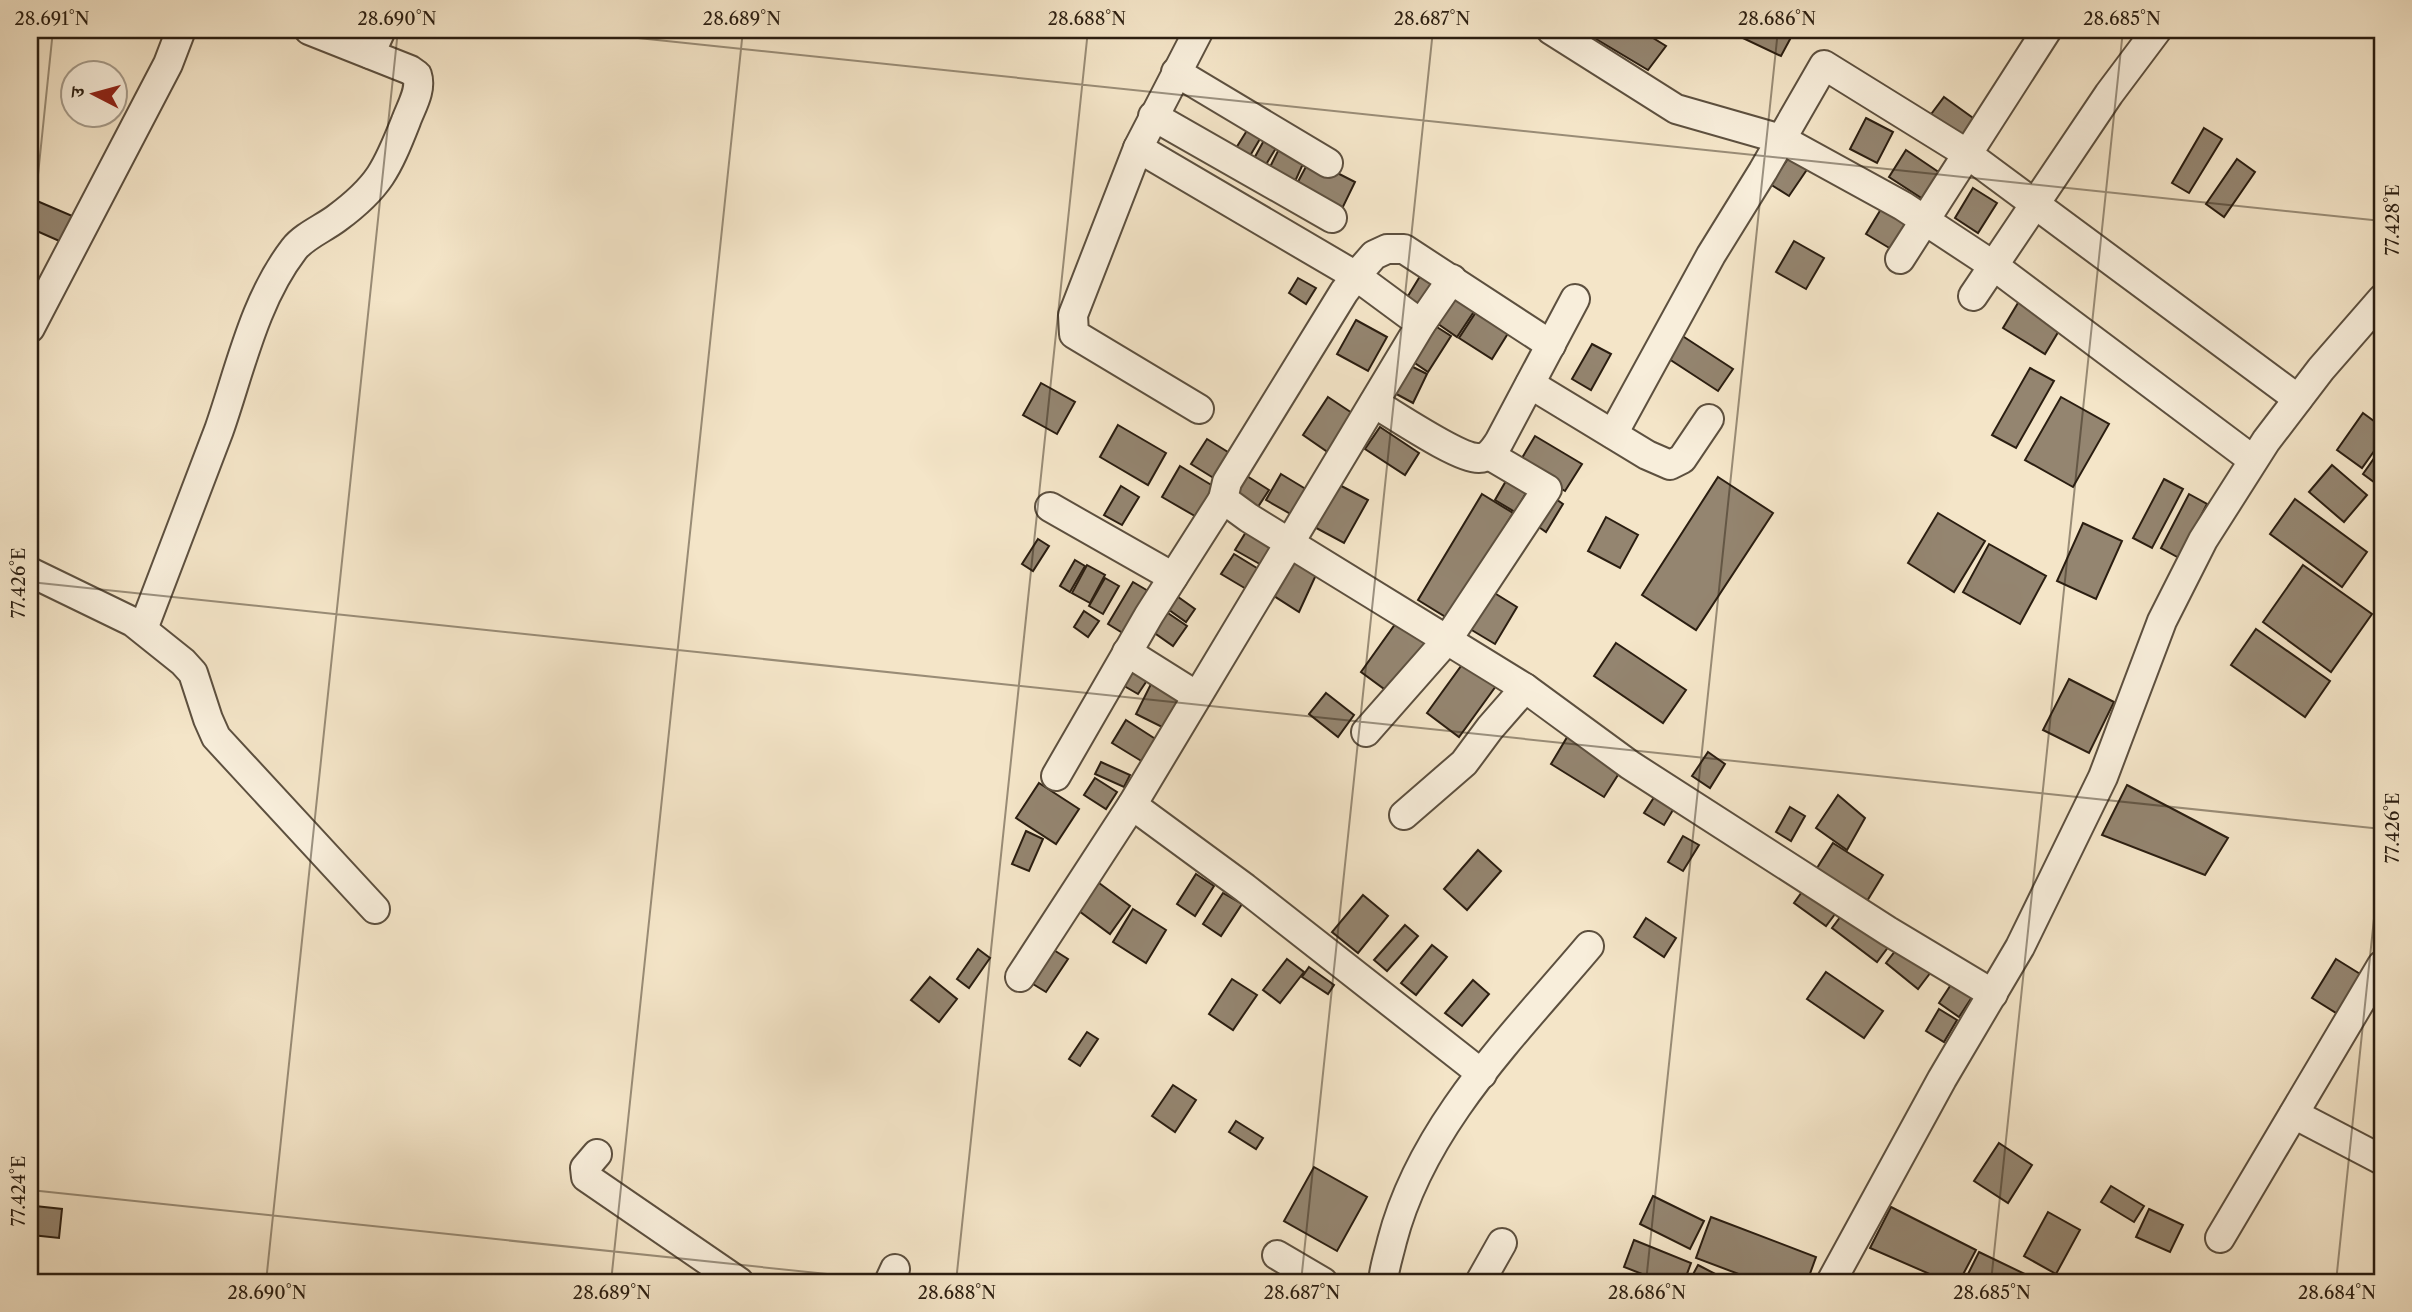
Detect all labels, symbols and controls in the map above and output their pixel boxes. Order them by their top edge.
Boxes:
text: 28.691°N [14,8,90,30]
text: 28.690°N [357,8,437,30]
text: 28.689°N [703,8,781,30]
text: 28.688°N [1048,8,1126,30]
text: 28.687°N [1394,8,1470,30]
text: 28.686°N [1738,8,1816,30]
text: 28.685°N [2083,8,2161,30]
north arrow [60,60,130,130]
text: उ [65,85,90,100]
text: 77.428°E [2382,184,2404,256]
text: 77.426°E [8,548,30,618]
text: 77.426°E [2382,793,2404,863]
text: 77.424°E [8,1156,30,1226]
text: 28.690°N [227,1282,307,1304]
text: 28.689°N [573,1282,651,1304]
text: 28.688°N [918,1282,996,1304]
text: 28.687°N [1264,1282,1340,1304]
text: 28.686°N [1608,1282,1686,1304]
text: 28.685°N [1953,1282,2031,1304]
text: 28.684°N [2298,1282,2376,1304]

